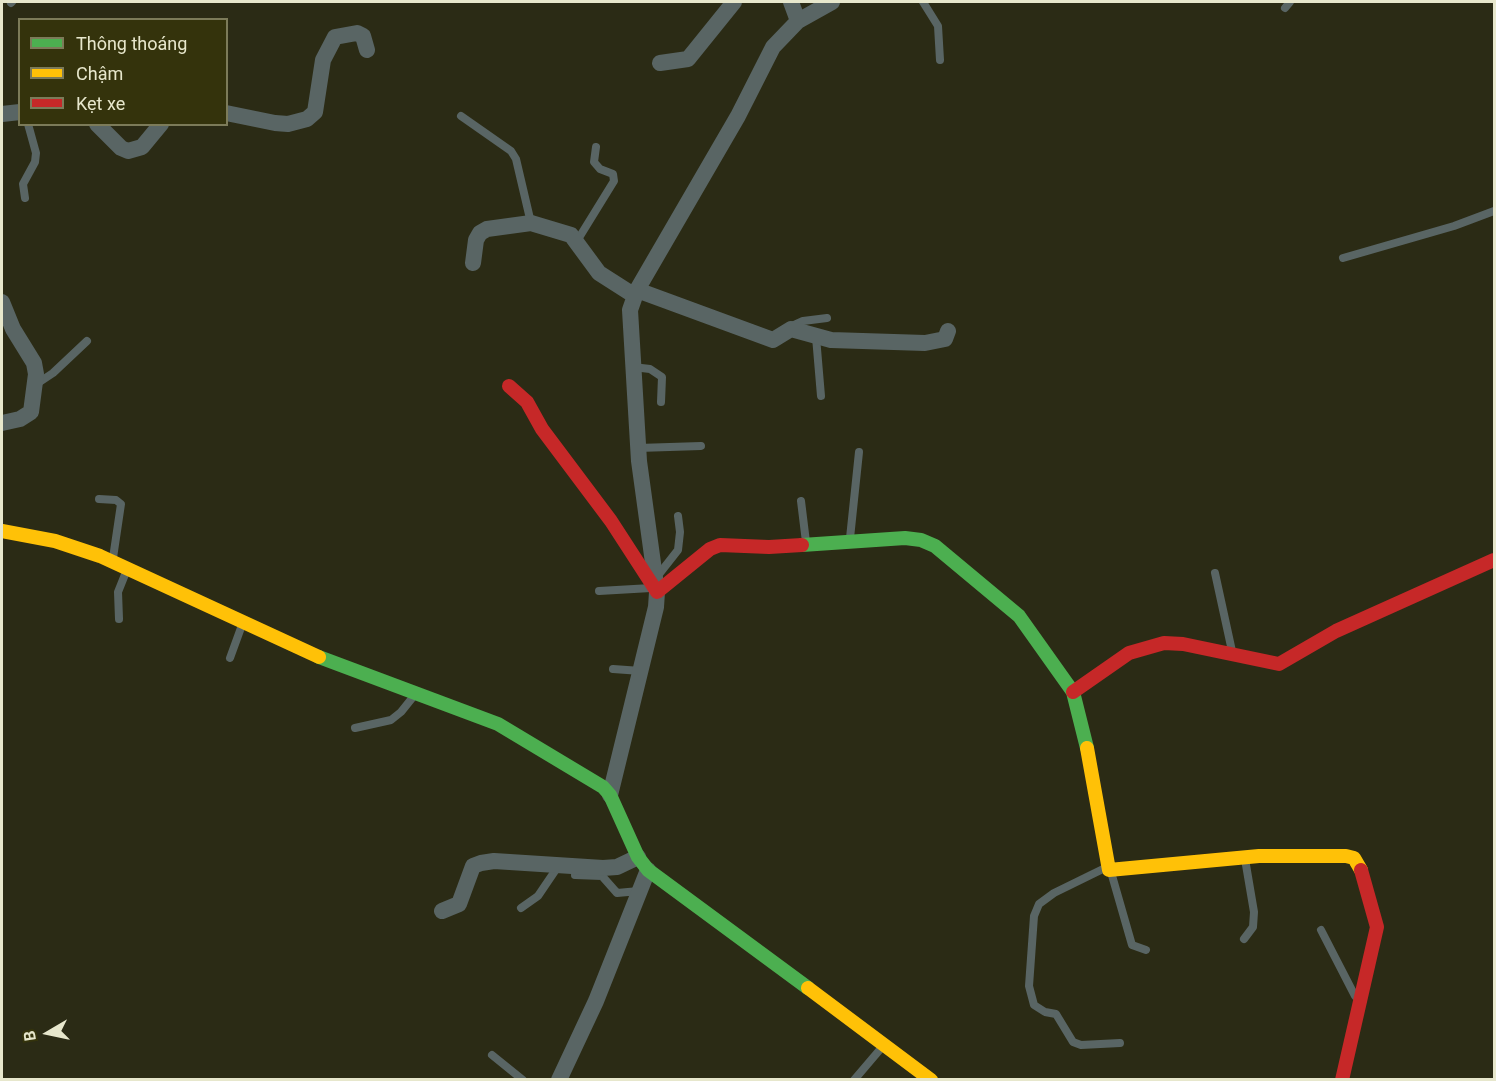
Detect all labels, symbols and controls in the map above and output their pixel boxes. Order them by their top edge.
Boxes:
legend [18,18,228,126]
text: Thông thoáng [76,33,187,54]
text: Chậm [76,63,123,84]
text: Kẹt xe [76,93,125,114]
north arrow [18,1003,78,1063]
text: B [20,1029,40,1042]

